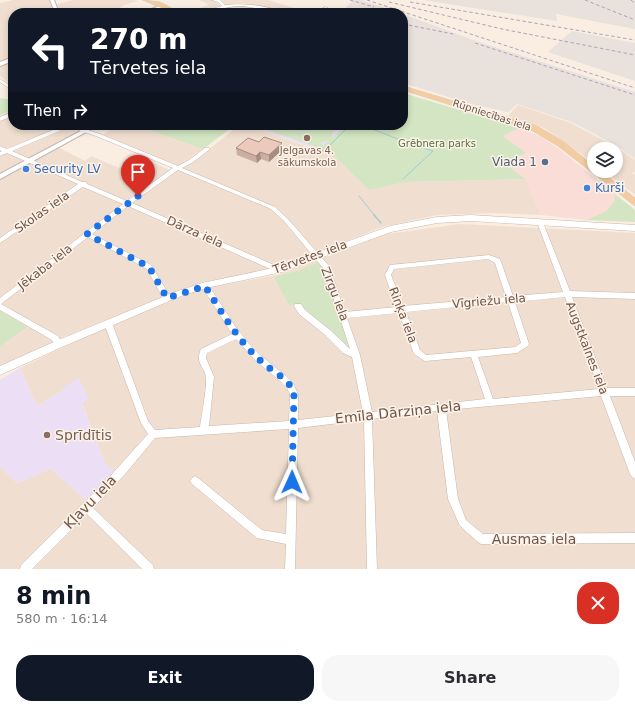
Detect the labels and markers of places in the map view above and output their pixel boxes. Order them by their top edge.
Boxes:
marker: Jelgavas 4. sākumskola [302,133,312,143]
place label: Jelgavas 4. sākumskola [278,145,336,168]
pin [121,155,155,196]
place label: Viada 1 [492,155,537,169]
marker: Viada 1 [540,157,550,167]
place label: Security LV [34,162,101,176]
marker: Security LV [21,164,31,174]
place label: Kurši [595,181,624,195]
marker: Kurši [582,183,592,193]
place label: Sprīdītis [55,427,112,443]
marker: Sprīdītis [42,430,52,440]

